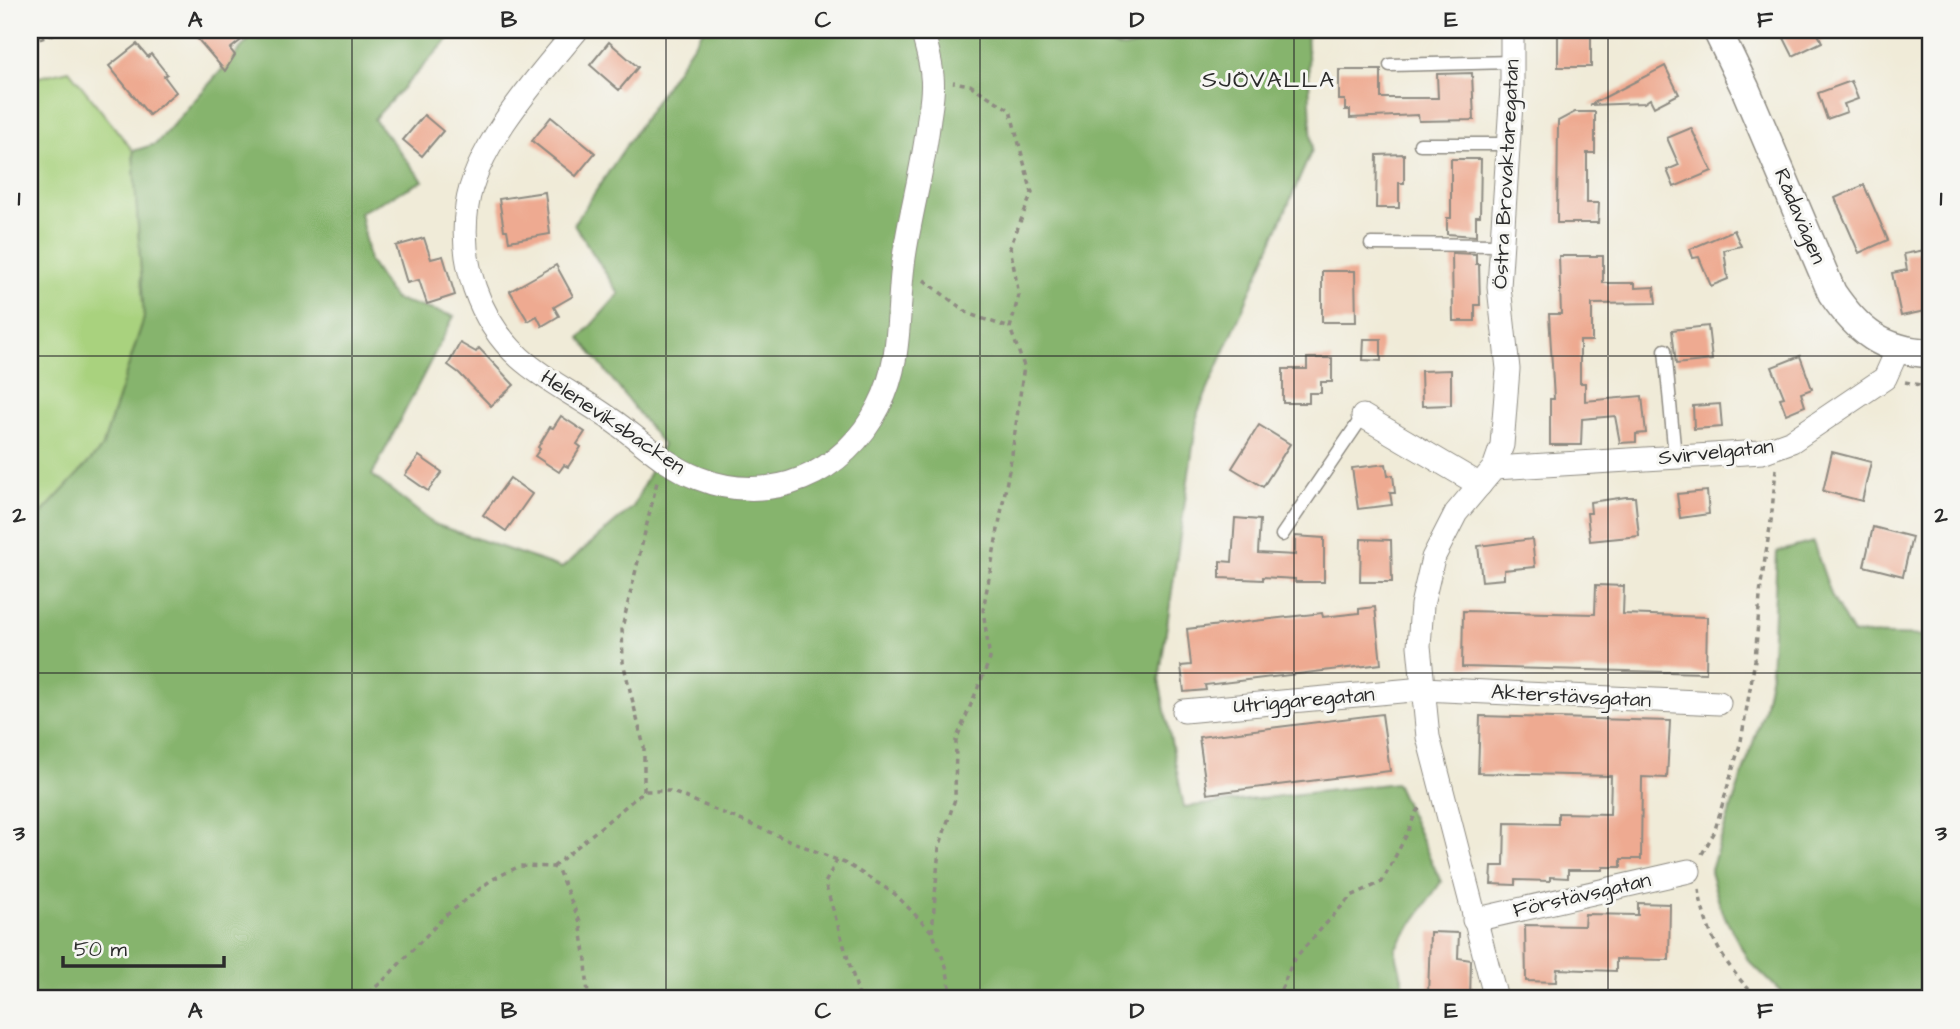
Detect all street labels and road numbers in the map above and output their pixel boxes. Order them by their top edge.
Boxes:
street label: Östra Brovaktaregatan [1486,58,1528,290]
street label: Rådavägen [1765,164,1833,269]
street label: Heleneviksbacken [535,363,691,481]
street label: Svirvelgatan [1657,432,1775,474]
street label: Akterstävsgatan [1490,677,1652,717]
street label: Utriggaregatan [1232,679,1376,723]
street label: Förstävsgatan [1510,865,1654,927]

